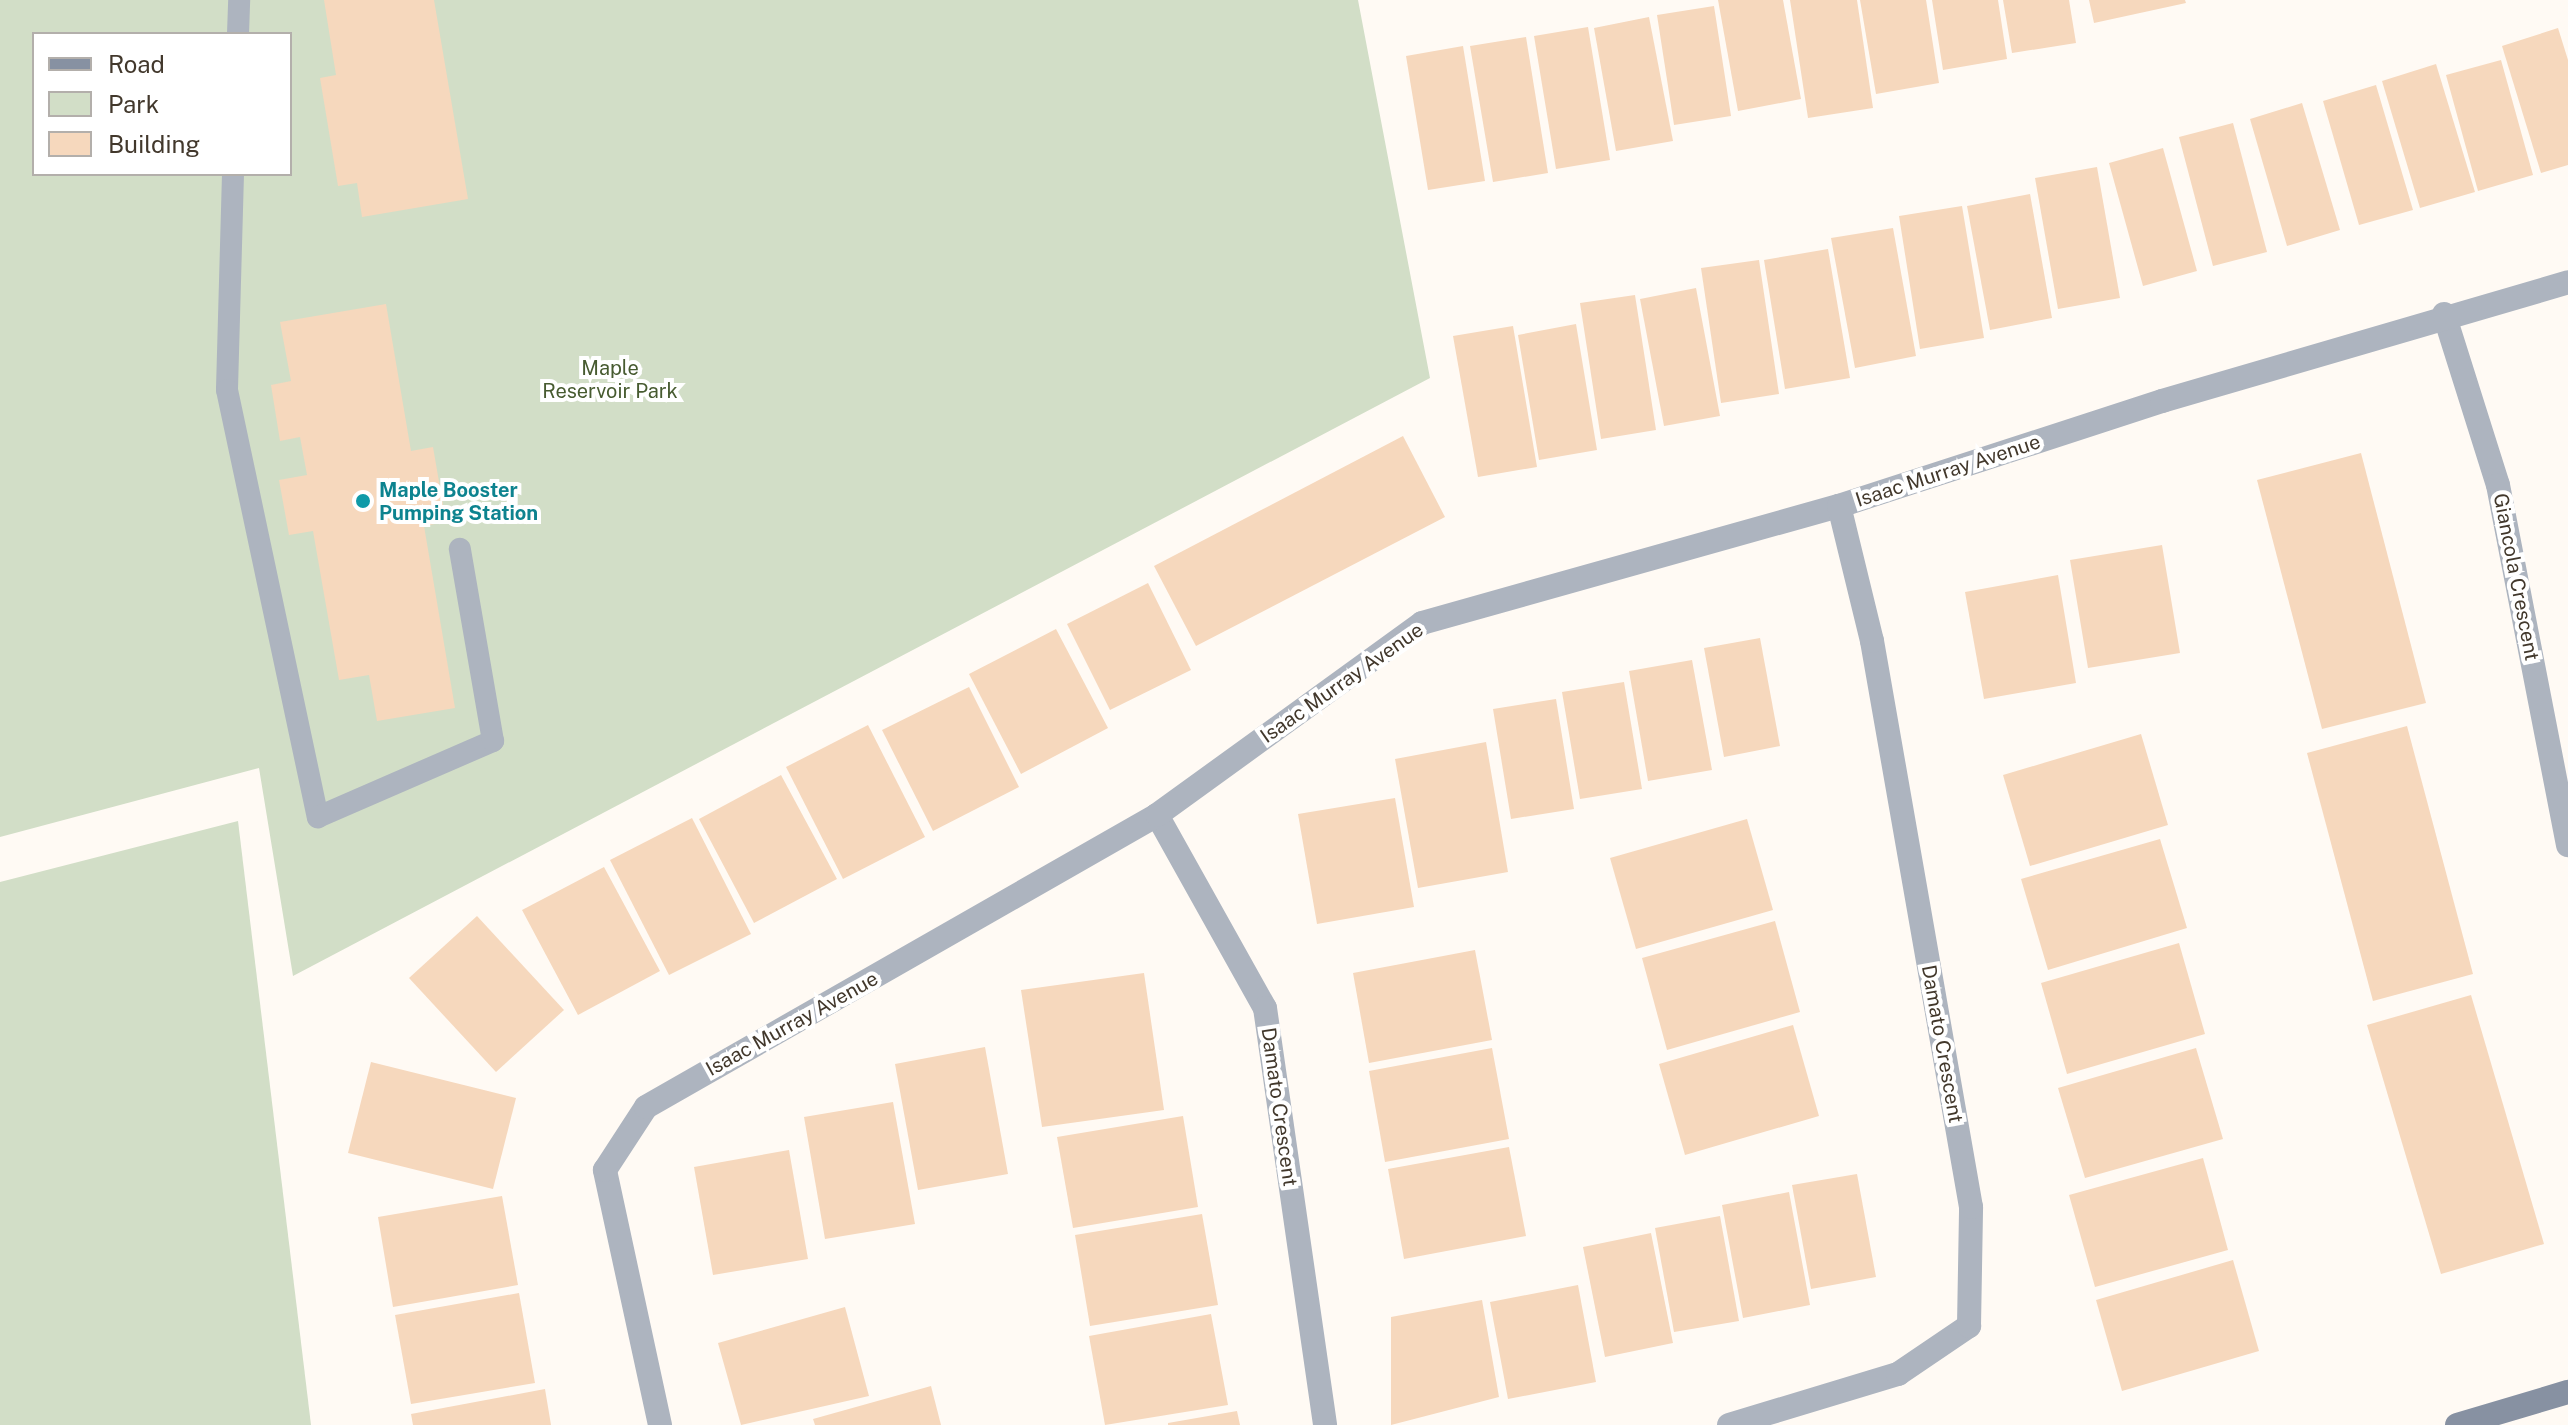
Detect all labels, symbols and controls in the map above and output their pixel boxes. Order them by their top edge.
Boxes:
legend [32,32,292,176]
text: Road [108,50,165,78]
text: Park [108,90,159,118]
text: Building [108,130,200,158]
park label: Maple Reservoir Park [542,357,678,404]
street label: Isaac Murray Avenue [1852,430,2044,512]
place label: Maple Booster Pumping Station [379,478,538,525]
street label: Giancola Crescent [2488,491,2544,663]
marker: Maple Booster Pumping Station [354,492,372,510]
street label: Isaac Murray Avenue [1256,618,1428,748]
street label: Damato Crescent [1916,963,1968,1125]
street label: Isaac Murray Avenue [702,967,882,1081]
street label: Damato Crescent [1256,1026,1302,1188]

